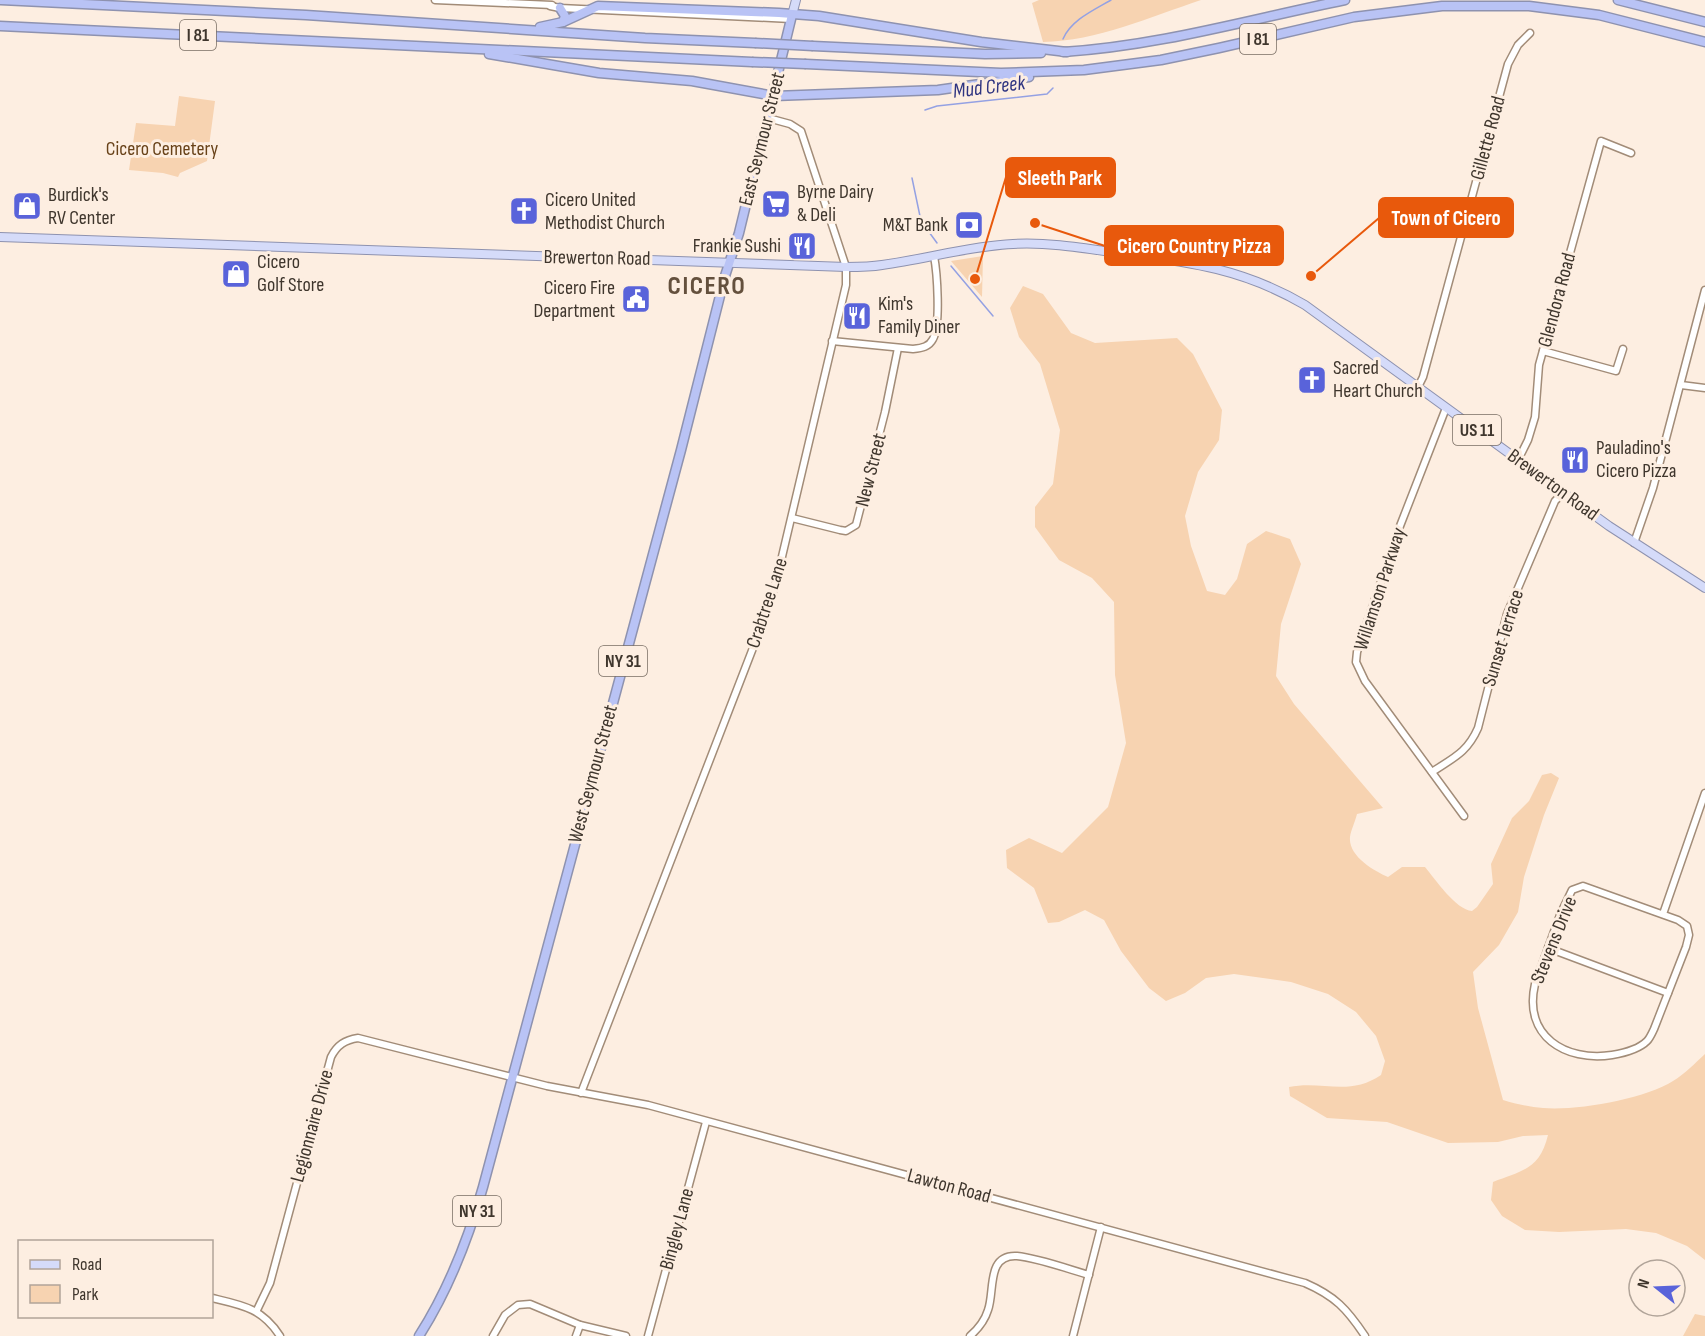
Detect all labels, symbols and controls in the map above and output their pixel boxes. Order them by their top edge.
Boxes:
road number: I 81 [180,20,216,50]
road number: I 81 [1240,24,1276,54]
street label: East Seymour Street [734,70,790,208]
water label: Mud Creek [952,70,1028,104]
street label: Gillette Road [1465,93,1511,183]
park label: Cicero Cemetery [106,137,218,161]
callout: Sleeth Park [1006,158,1115,197]
text: Sleeth Park [1018,166,1102,191]
place label: Byrne Dairy & Deli [797,180,874,227]
place label: Burdick's RV Center [48,183,116,230]
place label: Cicero United Methodist Church [545,188,665,235]
supermarket icon: Byrne Dairy & Deli [760,188,792,220]
shop icon: Burdick's RV Center [11,190,43,222]
church icon: Cicero United Methodist Church [508,195,540,227]
callout: Town of Cicero [1379,198,1513,237]
text: Town of Cicero [1391,206,1501,231]
bank icon: M&T Bank [953,209,985,241]
place label: M&T Bank [883,213,948,237]
callout: Cicero Country Pizza [1105,226,1283,265]
restaurant icon: Frankie Sushi [786,230,818,262]
place label: Frankie Sushi [693,234,781,258]
text: Cicero Country Pizza [1117,234,1271,259]
street label: Brewerton Road [543,245,651,271]
place label: Cicero Golf Store [257,250,324,297]
street label: Glendora Road [1533,250,1581,350]
shop icon: Cicero Golf Store [220,258,252,290]
district label: CICERO [668,271,746,302]
place label: Cicero Fire Department [533,276,615,323]
public building icon: Cicero Fire Department [620,283,652,315]
place label: Kim's Family Diner [878,292,960,339]
restaurant icon: Kim's Family Diner [841,300,873,332]
place label: Sacred Heart Church [1333,356,1423,403]
church icon: Sacred Heart Church [1296,364,1328,396]
road number: US 11 [1453,415,1501,445]
street label: New Street [850,431,892,509]
place label: Pauladino's Cicero Pizza [1596,436,1677,483]
street label: Brewerton Road [1503,444,1603,526]
restaurant icon: Pauladino's Cicero Pizza [1559,444,1591,476]
street label: Willamson Parkway [1349,524,1411,653]
street label: Crabtree Lane [741,555,793,651]
street label: Sunset Terrace [1477,587,1529,689]
road number: NY 31 [599,646,647,676]
street label: West Seymour Street [563,702,623,846]
street label: Stevens Drive [1526,893,1582,987]
street label: Legionnaire Drive [285,1067,339,1185]
street label: Lawton Road [905,1163,993,1209]
street label: Bingley Lane [655,1186,699,1272]
road number: NY 31 [453,1196,501,1226]
legend [18,1240,213,1318]
text: Road [72,1254,102,1275]
north arrow [1627,1258,1687,1318]
text: N [1634,1277,1655,1291]
text: Park [72,1284,98,1305]

